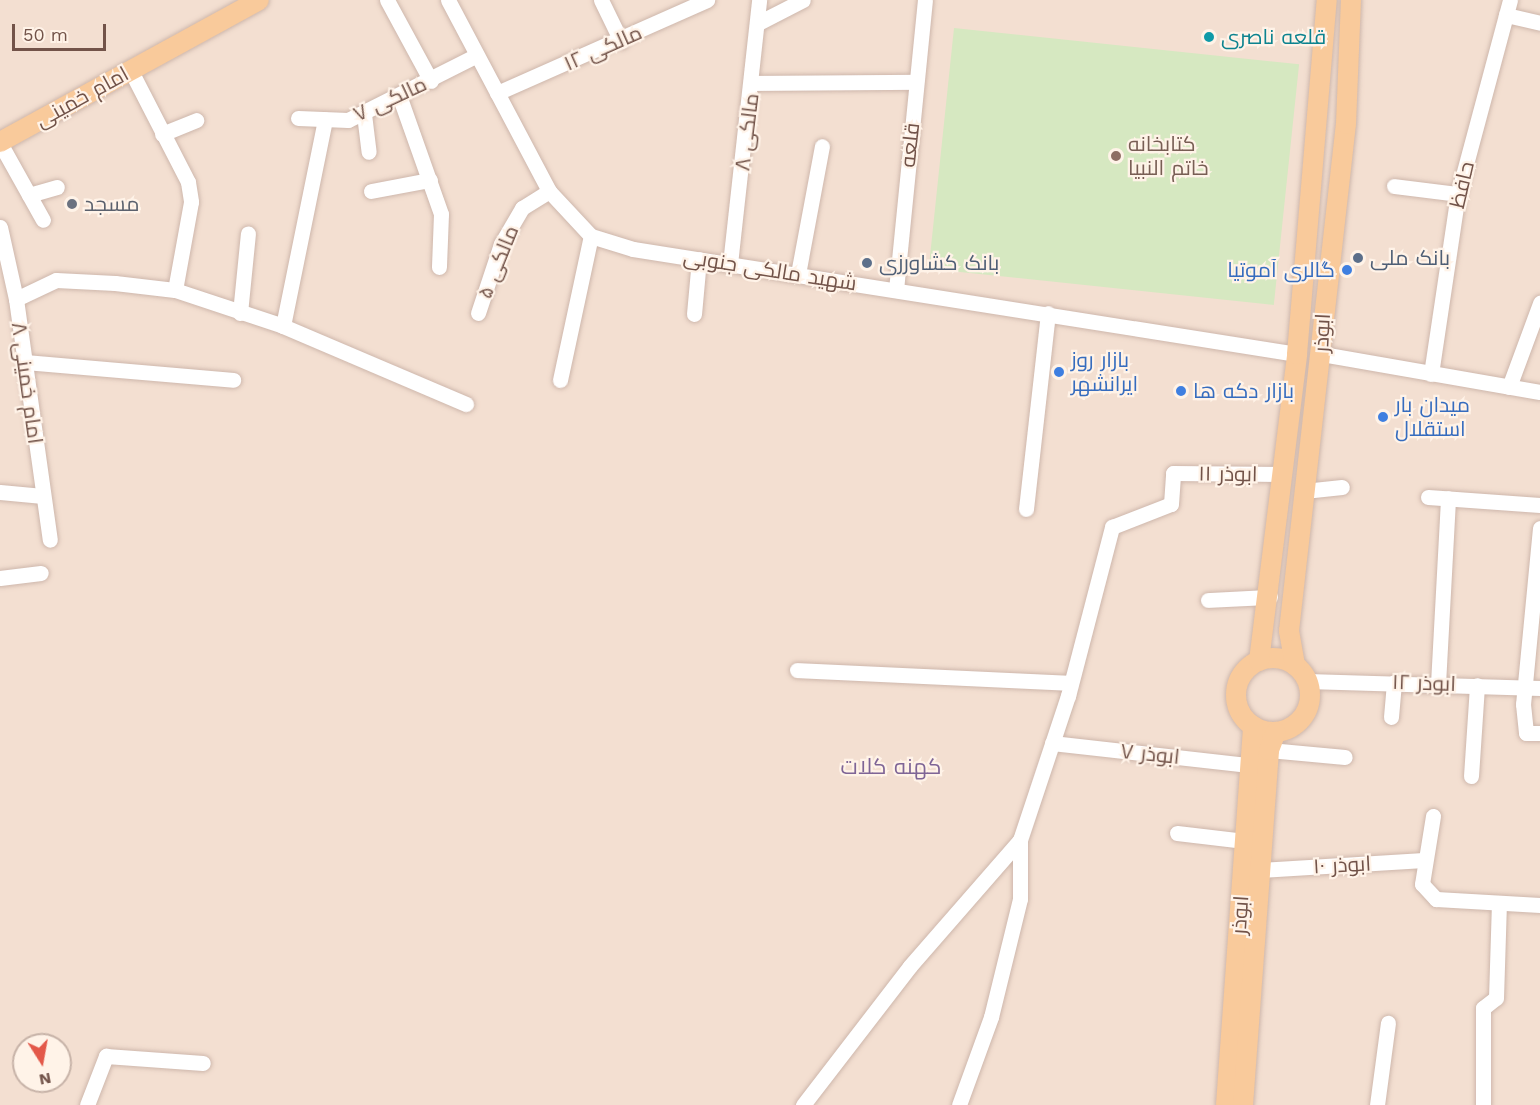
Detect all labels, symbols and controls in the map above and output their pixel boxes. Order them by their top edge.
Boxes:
scale bar [15,12,110,50]
street label: مالکی ۱۲ [560,20,646,76]
text: 50 m [23,24,68,45]
place label: قلعه ناصری [1221,24,1326,50]
marker: قلعه ناصری [1202,30,1216,44]
street label: امام خمینی [31,61,133,133]
street label: مالکی ۷ [349,71,431,127]
street label: مالکی ۸ [730,92,764,172]
street label: قلعه [895,121,925,169]
place label: کتابخانه خاتم النبیا [1128,131,1209,181]
marker: کتابخانه خاتم النبیا [1109,149,1123,163]
street label: حافظ [1444,159,1480,211]
place label: مسجد [84,191,139,217]
marker: مسجد [65,197,79,211]
street label: مالکی ۵ [472,222,524,302]
street label: شهید مالکی جنوبی [682,244,858,296]
place label: بانک ملی [1370,245,1450,271]
place label: بانک کشاورزی [879,250,999,276]
marker: بانک ملی [1351,251,1365,265]
marker: بانک کشاورزی [860,256,874,270]
place label: گالری آموتیا [1227,257,1335,283]
marker: گالری آموتیا [1340,263,1354,277]
street label: ابوذر [1308,313,1336,353]
street label: امام خمینی ۸ [6,321,48,445]
place label: بازار روز ایرانشهر [1071,347,1138,397]
marker: بازار روز ایرانشهر [1052,365,1066,379]
place label: بازار دکه ها [1193,378,1294,404]
marker: بازار دکه ها [1174,384,1188,398]
place label: میدان بار استقلال [1395,392,1470,442]
marker: میدان بار استقلال [1376,410,1390,424]
street label: ابوذر ۱۱ [1198,461,1258,487]
street label: ابوذر ۱۲ [1392,669,1456,697]
street label: ابوذر ۷ [1119,738,1181,770]
district label: کهنه کلات [841,754,941,780]
street label: ابوذر ۱۰ [1312,851,1372,879]
street label: ابوذر [1226,895,1254,935]
north arrow [12,1033,72,1093]
text: N [38,1069,53,1090]

